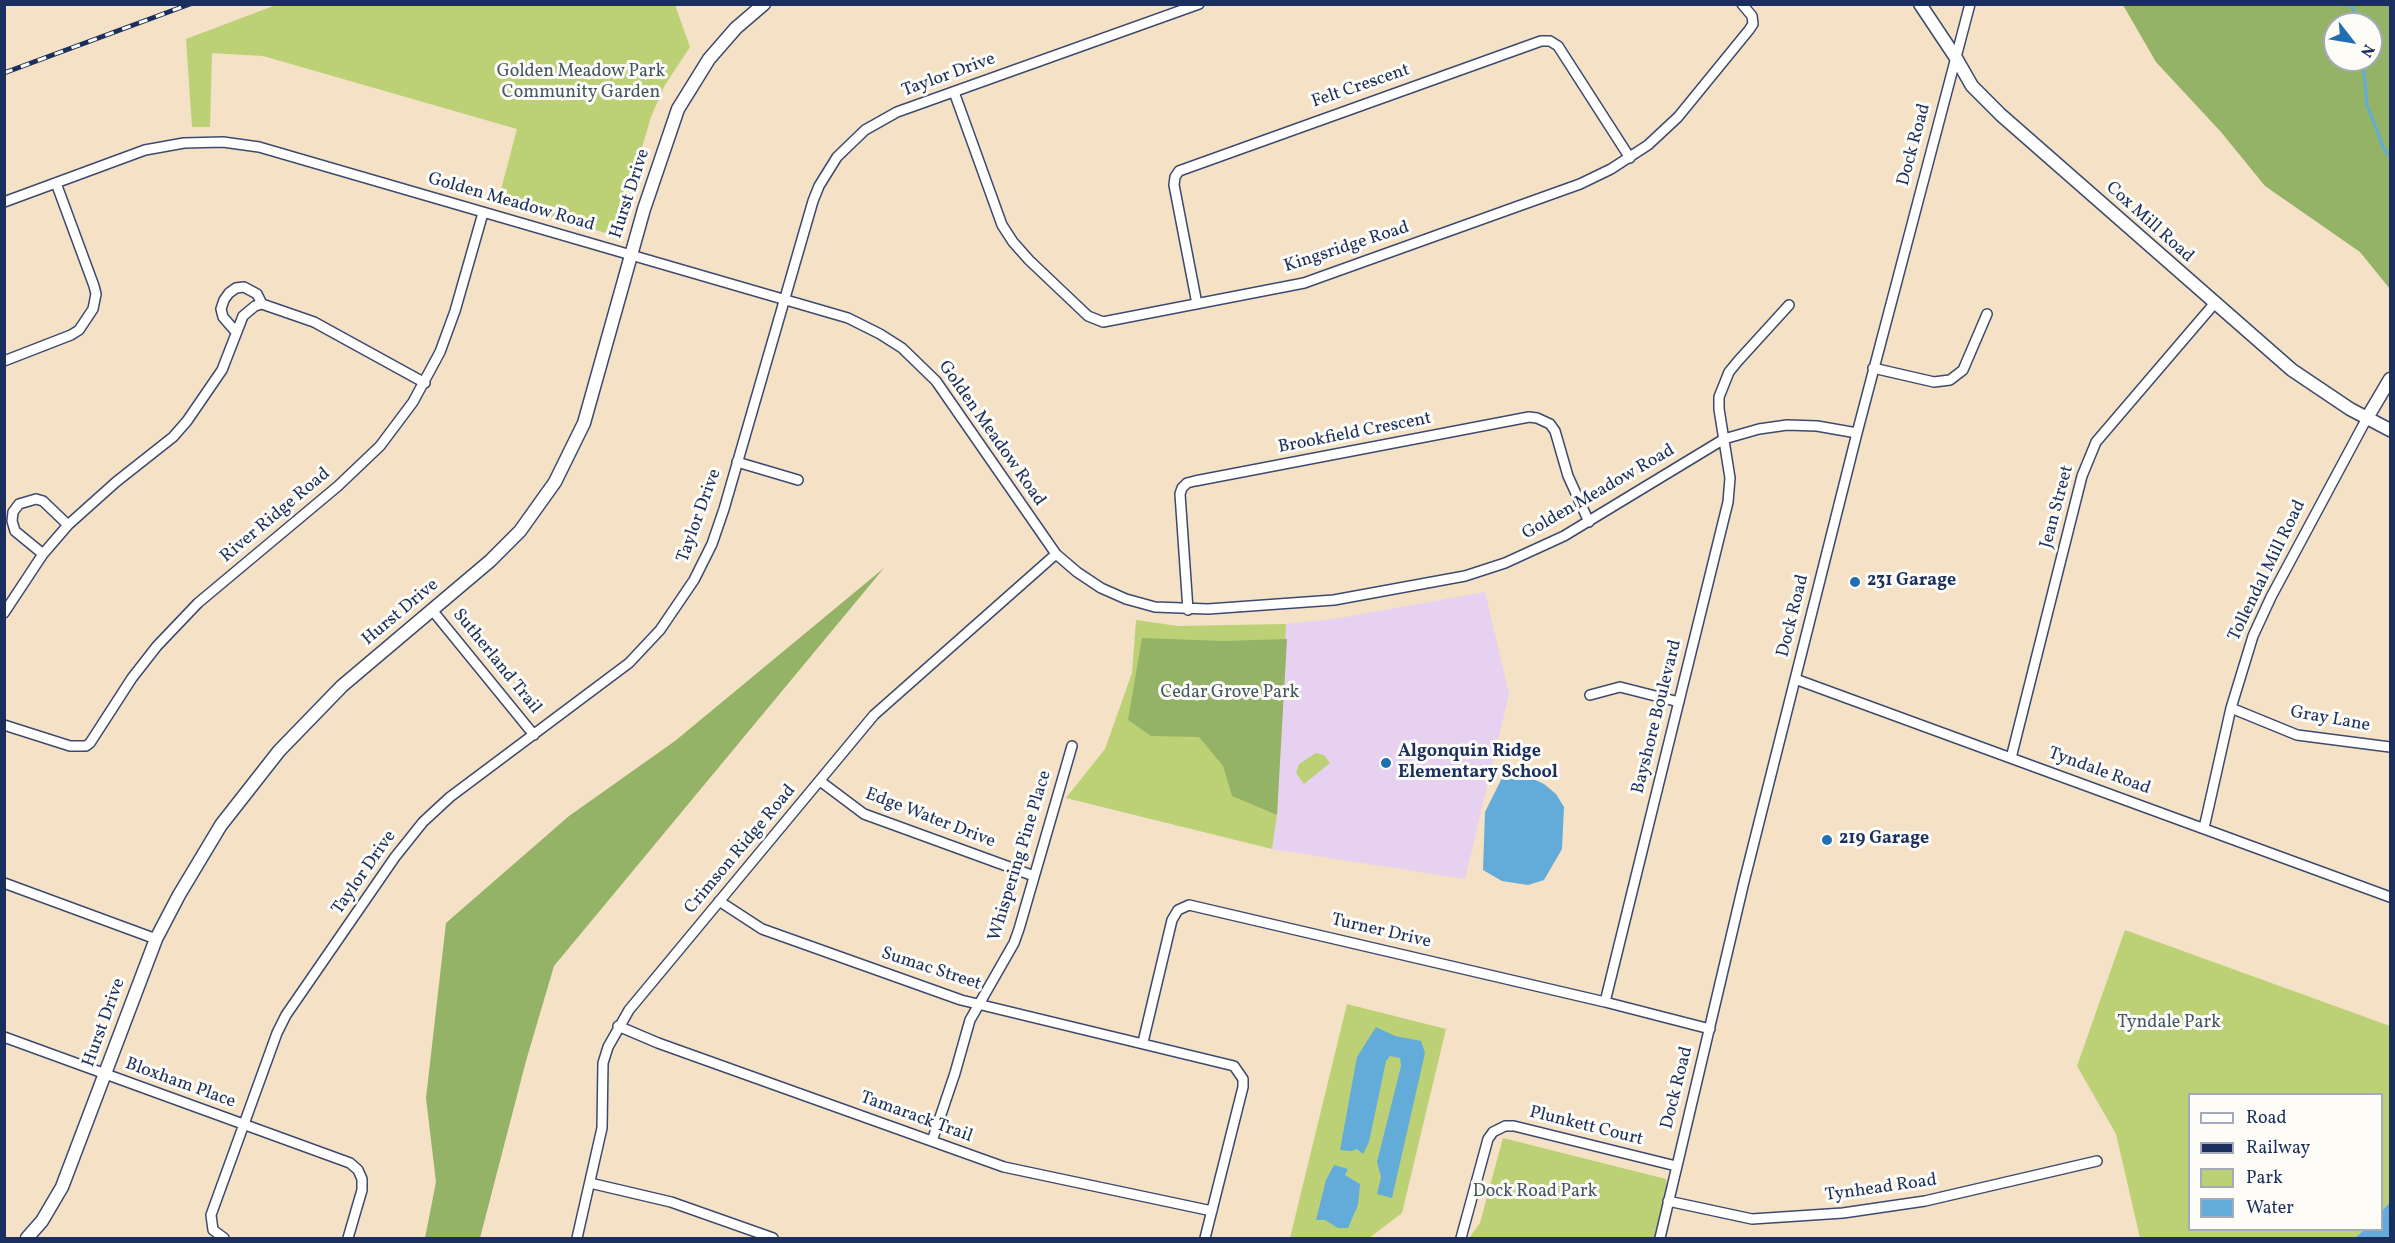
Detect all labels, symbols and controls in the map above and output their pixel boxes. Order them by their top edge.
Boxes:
north arrow [2323,12,2383,72]
text: N [2354,40,2379,61]
street label: Taylor Drive [899,49,999,103]
street label: Felt Crescent [1309,60,1413,114]
park label: Golden Meadow Park Community Garden [497,62,665,104]
street label: Dock Road [1894,101,1936,189]
street label: Hurst Drive [606,147,656,241]
street label: Golden Meadow Road [425,169,597,237]
street label: Cox Mill Road [2100,178,2198,268]
street label: Kingsridge Road [1282,218,1412,278]
street label: Golden Meadow Road [933,357,1049,511]
street label: Brookfield Crescent [1277,409,1433,459]
street label: Golden Meadow Road [1519,441,1679,545]
street label: Jean Street [2037,463,2079,551]
street label: River Ridge Road [217,464,335,568]
street label: Taylor Drive [673,466,727,566]
street label: Tollendal Mill Road [2225,497,2311,645]
place label: 231 Garage [1867,571,1956,593]
street label: Dock Road [1773,572,1815,660]
street label: Hurst Drive [359,575,443,651]
marker: 231 Garage [1848,575,1862,589]
street label: Sutherland Trail [447,605,545,719]
street label: Bayshore Boulevard [1628,638,1688,796]
park label: Cedar Grove Park [1161,683,1299,705]
street label: Gray Lane [2288,702,2372,738]
place label: Algonquin Ridge Elementary School [1398,742,1558,784]
street label: Tyndale Road [2045,743,2153,801]
marker: Algonquin Ridge Elementary School [1379,756,1393,770]
street label: Whispering Pine Place [985,768,1057,944]
street label: Crimson Ridge Road [681,781,801,919]
street label: Edge Water Drive [862,784,998,854]
street label: Taylor Drive [328,827,402,919]
place label: 219 Garage [1839,829,1929,851]
marker: 219 Garage [1820,833,1834,847]
street label: Turner Drive [1329,910,1433,954]
street label: Sumac Street [878,944,984,996]
street label: Hurst Drive [79,976,131,1070]
park label: Tyndale Park [2117,1013,2221,1035]
street label: Dock Road [1657,1044,1699,1132]
street label: Bloxham Place [122,1054,238,1114]
street label: Tamarack Trail [857,1088,975,1148]
legend [2188,1093,2383,1231]
street label: Plunkett Court [1527,1102,1645,1152]
text: Road [2246,1106,2287,1131]
text: Railway [2246,1136,2310,1161]
text: Park [2246,1166,2283,1191]
street label: Tynhead Road [1824,1170,1938,1208]
park label: Dock Road Park [1473,1182,1597,1204]
text: Water [2246,1196,2294,1221]

